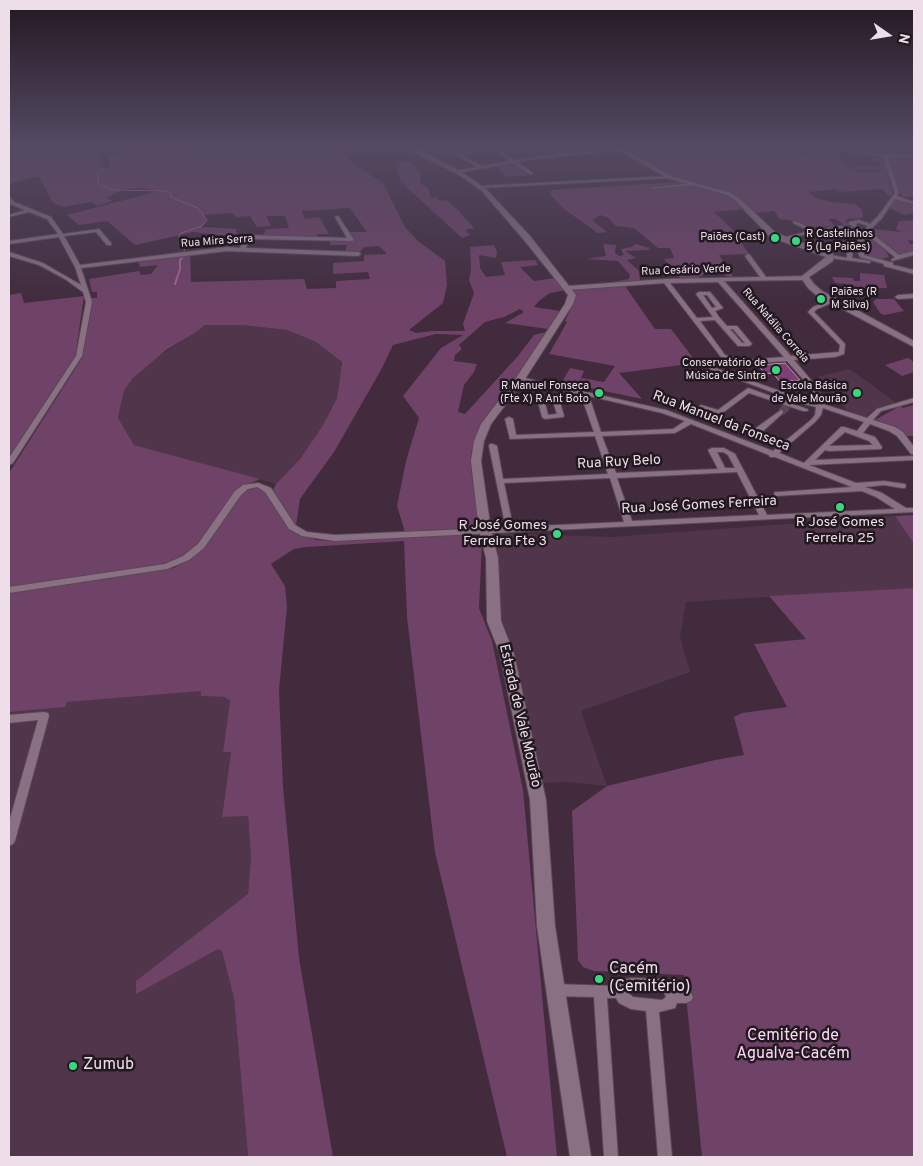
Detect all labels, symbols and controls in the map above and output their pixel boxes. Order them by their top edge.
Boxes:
north arrow [863,10,913,60]
text: N [894,32,913,45]
place label: R Castelinhos 5 (Lg Paiões) [806,228,873,254]
place label: Paiões (Cast) [700,231,765,245]
marker: Paiões (Cast) [769,232,781,244]
street label: Rua Mira Serra [180,233,254,251]
marker: R Castelinhos 5 (Lg Paiões) [790,235,802,247]
street label: Rua Cesário Verde [641,263,731,279]
street label: Rua Natália Correia [739,286,811,366]
place label: Paiões (R M Silva) [831,286,877,312]
marker: Paiões (R M Silva) [815,293,827,305]
place label: Conservatório de Música de Sintra [682,357,766,383]
marker: Conservatório de Música de Sintra [770,364,782,376]
place label: R Manuel Fonseca (Fte X) R Ant Boto [500,380,589,406]
place label: Escola Básica de Vale Mourão [771,380,847,406]
marker: R Manuel Fonseca (Fte X) R Ant Boto [593,387,605,399]
marker: Escola Básica de Vale Mourão [851,387,863,399]
street label: Rua Manuel da Fonseca [650,388,792,456]
street label: Rua Ruy Belo [577,452,661,474]
street label: Rua José Gomes Ferreira [621,494,777,518]
marker: R José Gomes Ferreira 25 [834,501,846,513]
place label: R José Gomes Ferreira 25 [796,515,884,548]
place label: R José Gomes Ferreira Fte 3 [458,518,547,550]
marker: R José Gomes Ferreira Fte 3 [551,528,563,540]
street label: Estrada de Vale Mourão [494,643,544,789]
place label: Cacém (Cemitério) [609,960,690,998]
marker: Cacém (Cemitério) [593,973,605,985]
park label: Cemitério de Agualva-Cacém [736,1027,850,1065]
place label: Zumub [83,1056,134,1076]
marker: Zumub [67,1060,79,1072]

